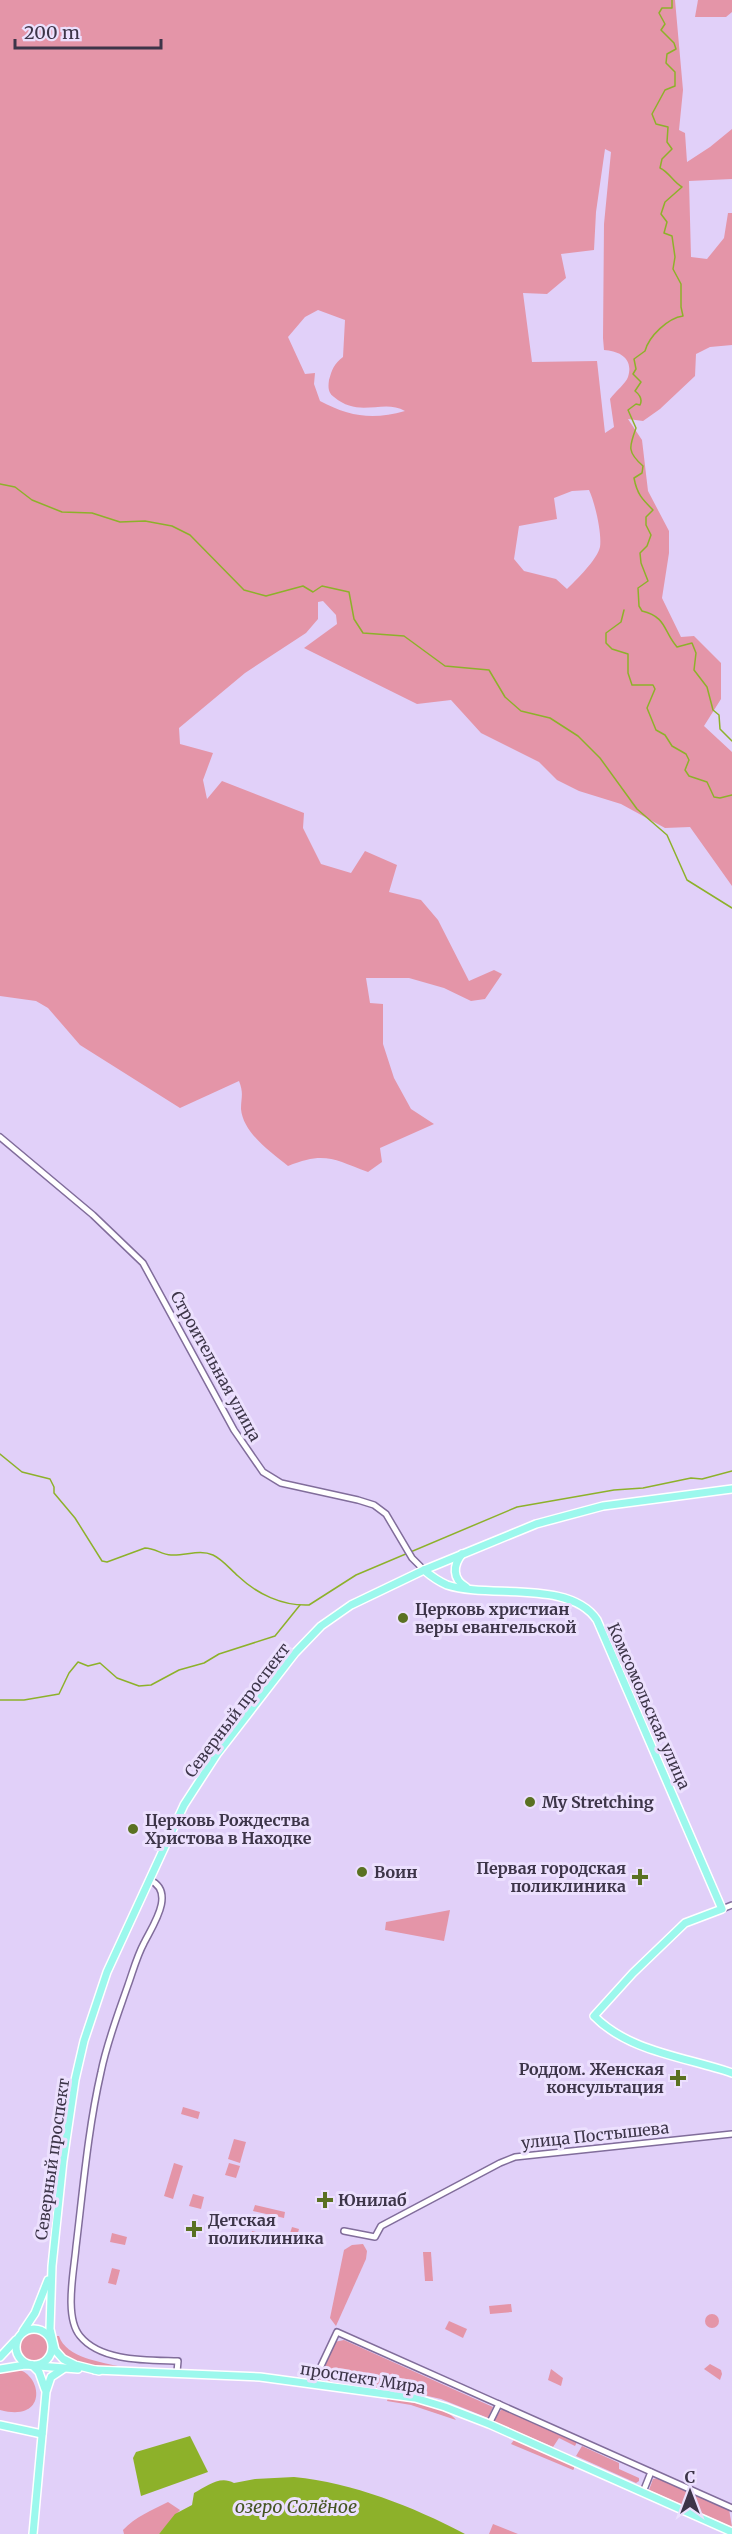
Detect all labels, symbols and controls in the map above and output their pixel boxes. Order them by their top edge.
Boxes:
scale bar [15,12,160,50]
text: 200 m [24,21,80,44]
street label: Строительная улица [166,1287,266,1445]
place label: Церковь христиан веры евангельской [415,1599,577,1637]
marker: Церковь христиан веры евангельской [396,1611,410,1625]
street label: Комсомольская улица [603,1620,695,1793]
street label: Северный проспект [180,1639,294,1781]
place label: My Stretching [542,1792,654,1812]
marker: My Stretching [523,1795,537,1809]
place label: Церковь Рождества Христова в Находке [145,1810,312,1848]
marker: Церковь Рождества Христова в Находке [126,1822,140,1836]
place label: Первая городская поликлиника [476,1858,626,1896]
place label: Воин [374,1862,418,1882]
marker: Воин [355,1865,369,1879]
marker: Первая городская поликлиника [631,1868,649,1886]
place label: Роддом. Женская консультация [519,2059,664,2097]
marker: Роддом. Женская консультация [669,2069,687,2087]
street label: Северный проспект [31,2077,73,2241]
street label: улица Постышева [520,2117,670,2153]
place label: Юнилаб [338,2190,407,2210]
marker: Юнилаб [316,2191,334,2209]
place label: Детская поликлиника [208,2210,324,2248]
marker: Детская поликлиника [185,2220,203,2238]
street label: проспект Мира [299,2358,427,2398]
north arrow [660,2462,720,2522]
text: С [685,2467,695,2487]
water label: озеро Солёное [235,2495,357,2518]

